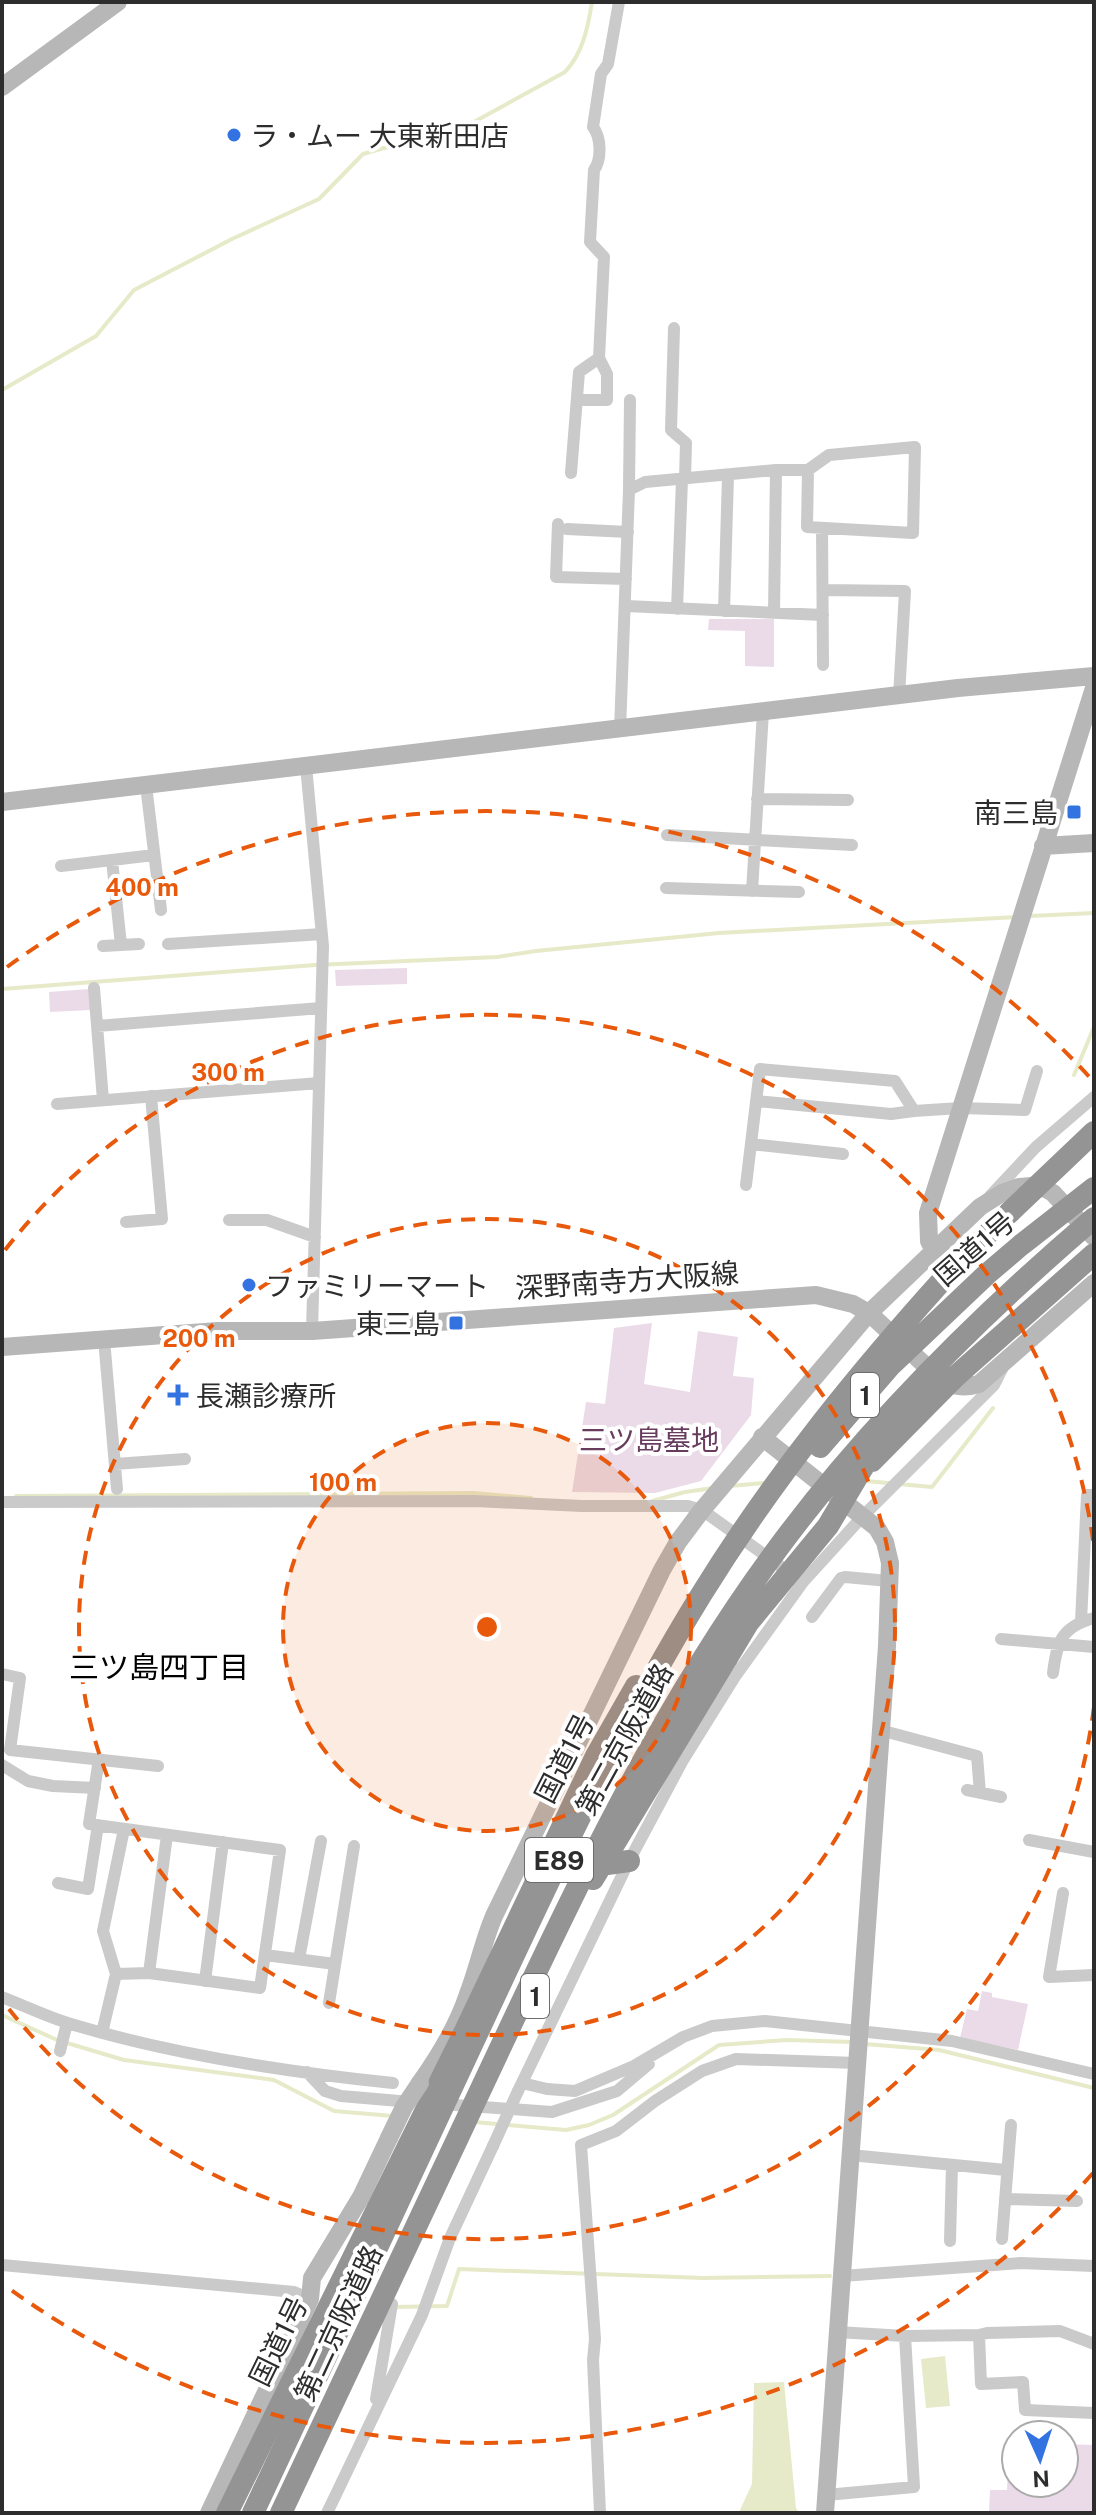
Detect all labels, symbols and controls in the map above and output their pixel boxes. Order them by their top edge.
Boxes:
place label: ラ・ムー 大東新田店 [250,119,509,152]
marker: ラ・ムー 大東新田店 [225,126,243,144]
place label: 南三島 [974,796,1058,829]
marker: 南三島 [1065,803,1083,821]
text: 400 m [105,873,179,901]
text: 300 m [191,1058,265,1086]
street label: 国道1号 [927,1204,1021,1292]
street label: 深野南寺方大阪線 [514,1256,740,1304]
place label: ファミリーマート [265,1269,489,1302]
marker: ファミリーマート [240,1276,258,1294]
place label: 東三島 [356,1307,440,1340]
marker: 東三島 [447,1314,465,1332]
text: 200 m [162,1324,236,1352]
road number: 1 [851,1373,879,1417]
place label: 長瀬診療所 [196,1379,336,1412]
marker: 長瀬診療所 [167,1384,189,1406]
park label: 三ツ島墓地 [579,1423,719,1456]
text: 100 m [309,1468,377,1496]
centre of rings [473,1613,501,1641]
district label: 三ツ島四丁目 [69,1649,249,1685]
street label: 第二京阪道路 [569,1658,679,1820]
street label: 国道1号 [528,1708,600,1808]
road number: E89 [525,1838,593,1882]
road number: 1 [521,1974,549,2018]
street label: 第二京阪道路 [288,2240,388,2406]
street label: 国道1号 [242,2291,314,2391]
north arrow [1000,2419,1080,2499]
text: N [1032,2466,1050,2492]

